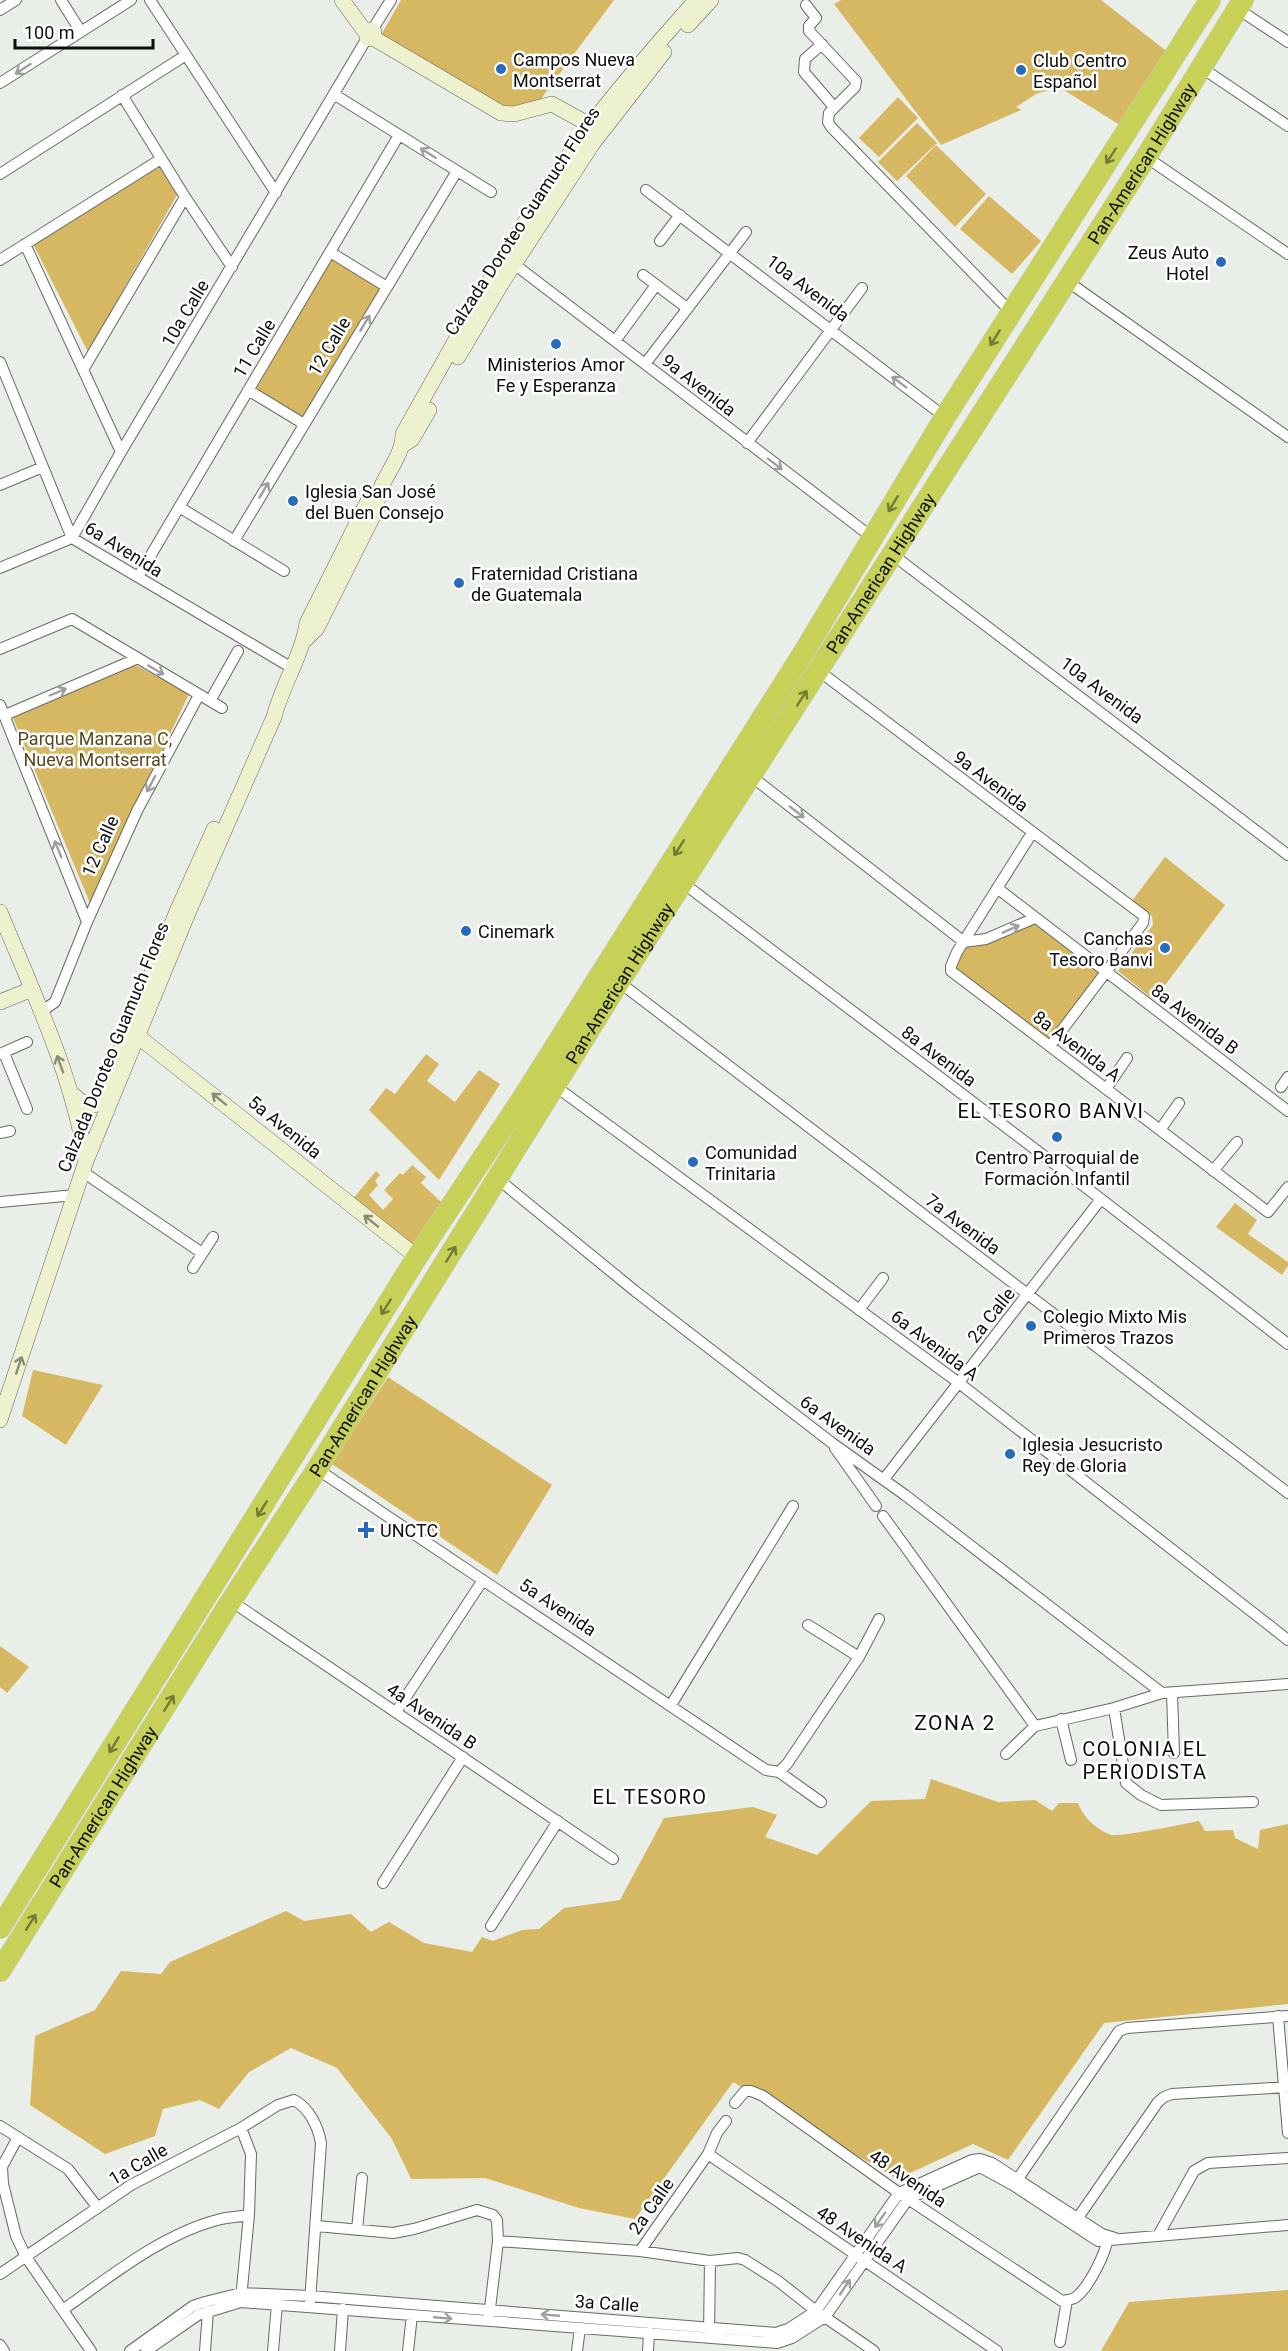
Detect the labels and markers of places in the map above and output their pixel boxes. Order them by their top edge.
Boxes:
place label: Campos Nueva Montserrat [513,49,635,91]
place label: Club Centro Español [1033,50,1127,92]
marker: Campos Nueva Montserrat [494,62,508,76]
marker: Club Centro Español [1014,63,1028,77]
place label: Zeus Auto Hotel [1128,242,1209,284]
marker: Zeus Auto Hotel [1214,255,1228,269]
marker: Ministerios Amor Fe y Esperanza [549,337,563,351]
place label: Ministerios Amor Fe y Esperanza [487,354,625,396]
place label: Iglesia San José del Buen Consejo [305,481,444,523]
marker: Iglesia San José del Buen Consejo [286,494,300,508]
place label: Fraternidad Cristiana de Guatemala [471,563,638,605]
marker: Fraternidad Cristiana de Guatemala [452,576,466,590]
place label: Cinemark [478,921,555,942]
marker: Cinemark [459,924,473,938]
place label: Canchas Tesoro Banvi [1049,928,1153,970]
marker: Canchas Tesoro Banvi [1158,941,1172,955]
marker: Centro Parroquial de Formación Infantil [1050,1130,1064,1144]
place label: Comunidad Trinitaria [705,1142,797,1184]
place label: Centro Parroquial de Formación Infantil [975,1147,1139,1189]
marker: Comunidad Trinitaria [686,1155,700,1169]
place label: Colegio Mixto Mis Primeros Trazos [1043,1306,1187,1348]
marker: Colegio Mixto Mis Primeros Trazos [1024,1319,1038,1333]
place label: Iglesia Jesucristo Rey de Gloria [1022,1434,1163,1476]
marker: Iglesia Jesucristo Rey de Gloria [1003,1447,1017,1461]
place label: UNCTC [380,1520,438,1541]
marker: UNCTC [357,1521,375,1539]

